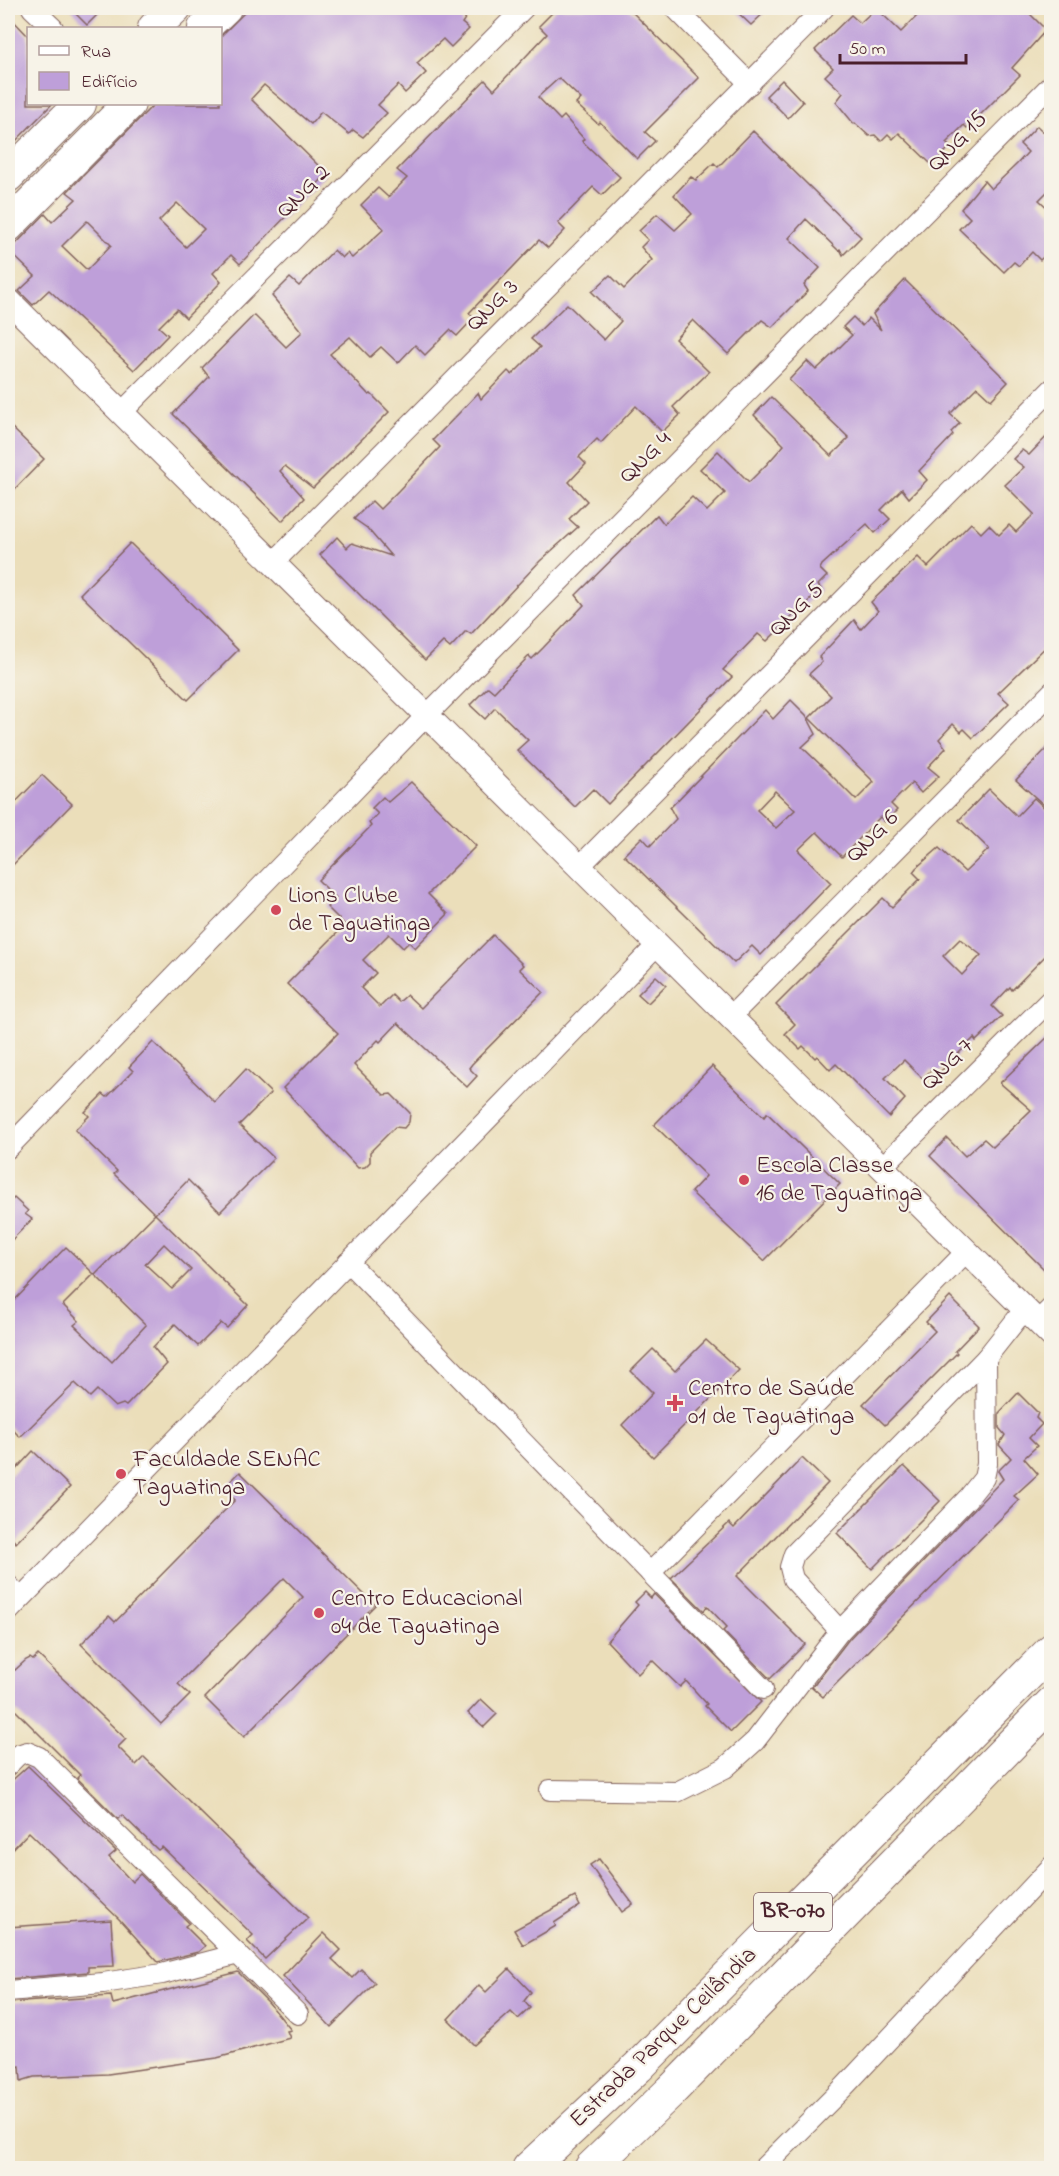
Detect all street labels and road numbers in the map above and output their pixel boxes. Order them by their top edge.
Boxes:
street label: QNG 15 [920,103,996,181]
street label: QNG 2 [269,157,339,227]
street label: QNG 3 [458,271,528,341]
street label: QNG 4 [612,423,681,492]
street label: QNG 5 [761,574,833,646]
street label: QNG 6 [838,802,908,872]
street label: QNG 7 [914,1030,983,1099]
road number: BR-070 [754,1893,832,1931]
street label: Estrada Parque Ceilândia [562,1939,766,2137]

